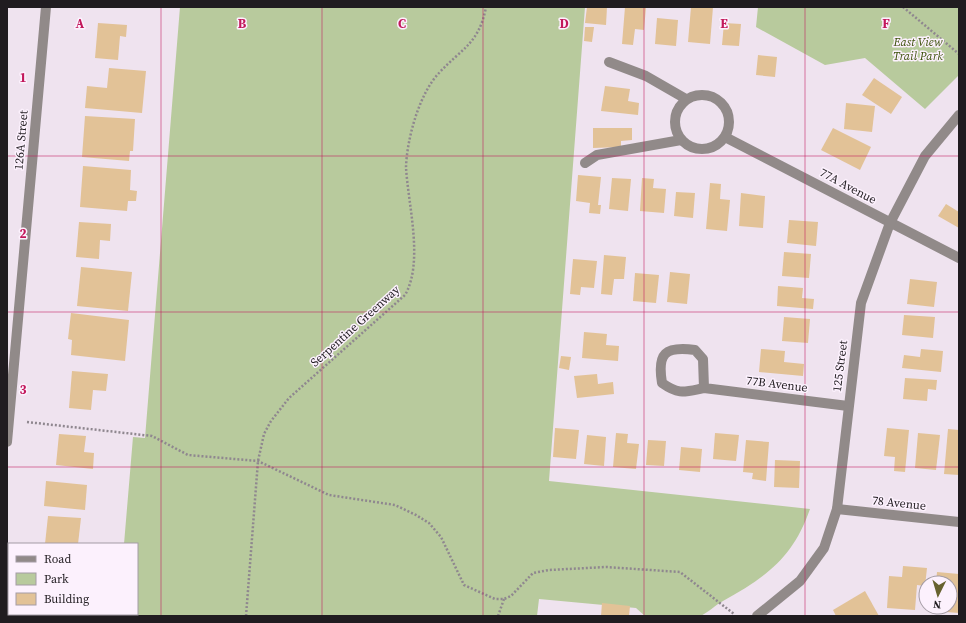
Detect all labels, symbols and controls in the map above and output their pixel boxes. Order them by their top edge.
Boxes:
text: A [76,15,85,32]
text: B [238,15,247,32]
text: C [398,15,406,32]
text: D [559,15,569,32]
text: E [720,15,728,32]
text: F [882,15,890,32]
park label: East View Trail Park [893,34,943,64]
text: 1 [19,69,27,86]
street label: 126A Street [10,109,32,170]
street label: 77A Avenue [817,164,879,208]
text: 2 [19,225,27,242]
street label: Serpentine Greenway [307,281,404,370]
street label: 125 Street [829,339,851,393]
street label: 77B Avenue [745,372,809,396]
text: 3 [19,381,27,398]
street label: 78 Avenue [871,492,927,514]
legend [8,543,138,615]
text: Road [44,551,71,567]
text: Park [44,571,69,587]
north arrow [918,575,958,615]
text: Building [44,591,89,607]
text: N [933,597,942,612]

